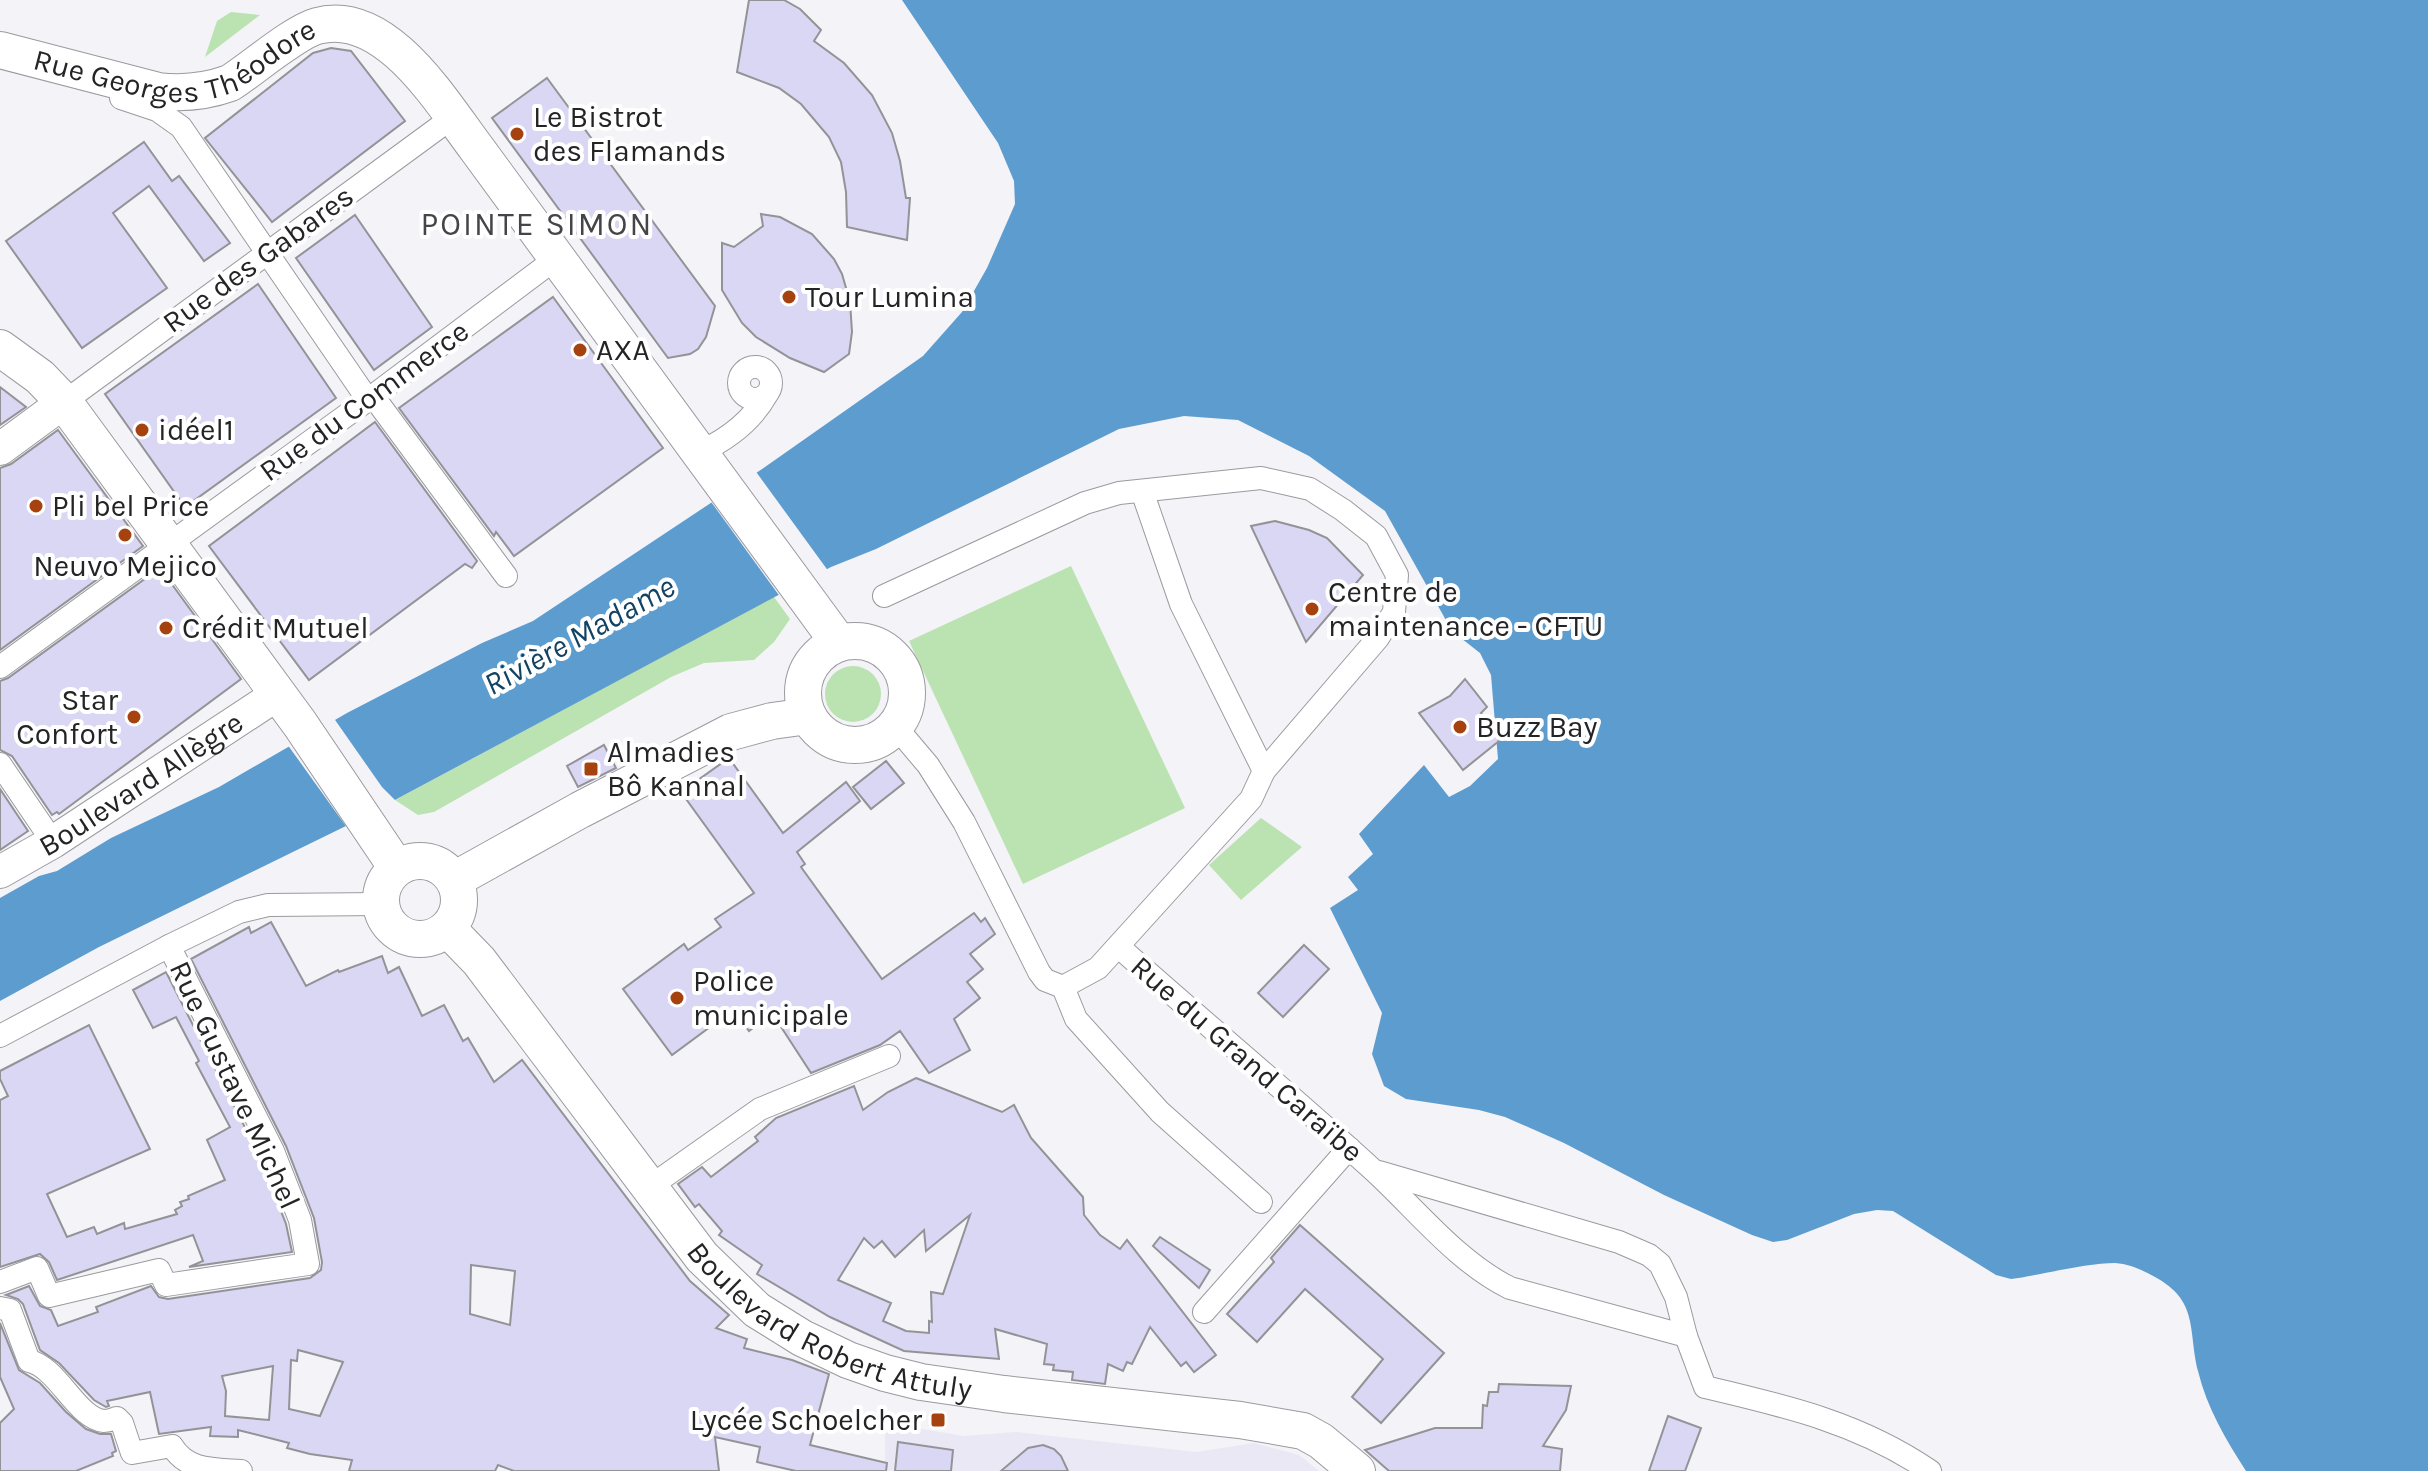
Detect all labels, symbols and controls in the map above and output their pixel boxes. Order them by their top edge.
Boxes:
street label: Rue Georges Théodore [30,11,321,110]
place label: Le Bistrot des Flamands [533,99,726,169]
marker: Le Bistrot des Flamands [508,125,526,143]
street label: Rue des Gabares [155,178,361,340]
district label: POINTE SIMON [421,206,653,243]
place label: Tour Lumina [805,279,974,315]
marker: Tour Lumina [780,288,798,306]
street label: Rue du Commerce [252,313,476,489]
place label: AXA [596,332,650,368]
marker: AXA [571,341,589,359]
place label: idéel1 [158,412,234,448]
marker: idéel1 [133,421,151,439]
place label: Pli bel Price [52,488,209,524]
marker: Pli bel Price [27,497,45,515]
marker: Neuvo Mejico [116,526,134,544]
place label: Neuvo Mejico [33,548,217,584]
water label: Rivière Madame [477,568,681,703]
place label: Centre de maintenance - CFTU [1328,574,1603,644]
marker: Centre de maintenance - CFTU [1303,600,1321,618]
place label: Crédit Mutuel [182,610,369,646]
marker: Crédit Mutuel [157,619,175,637]
place label: Star Confort [16,682,118,752]
street label: Boulevard Allègre [32,704,250,864]
marker: Star Confort [125,708,143,726]
place label: Buzz Bay [1476,709,1598,745]
marker: Buzz Bay [1451,718,1469,736]
place label: Almadies Bô Kannal [607,734,745,804]
marker: Almadies Bô Kannal [582,760,600,778]
street label: Rue du Grand Caraïbe [1123,948,1371,1170]
street label: Rue Gustave Michel [162,955,308,1215]
place label: Police municipale [693,963,849,1033]
marker: Police municipale [668,989,686,1007]
street label: Boulevard Robert Attuly [679,1235,974,1407]
place label: Lycée Schoelcher [690,1402,922,1438]
marker: Lycée Schoelcher [929,1411,947,1429]

